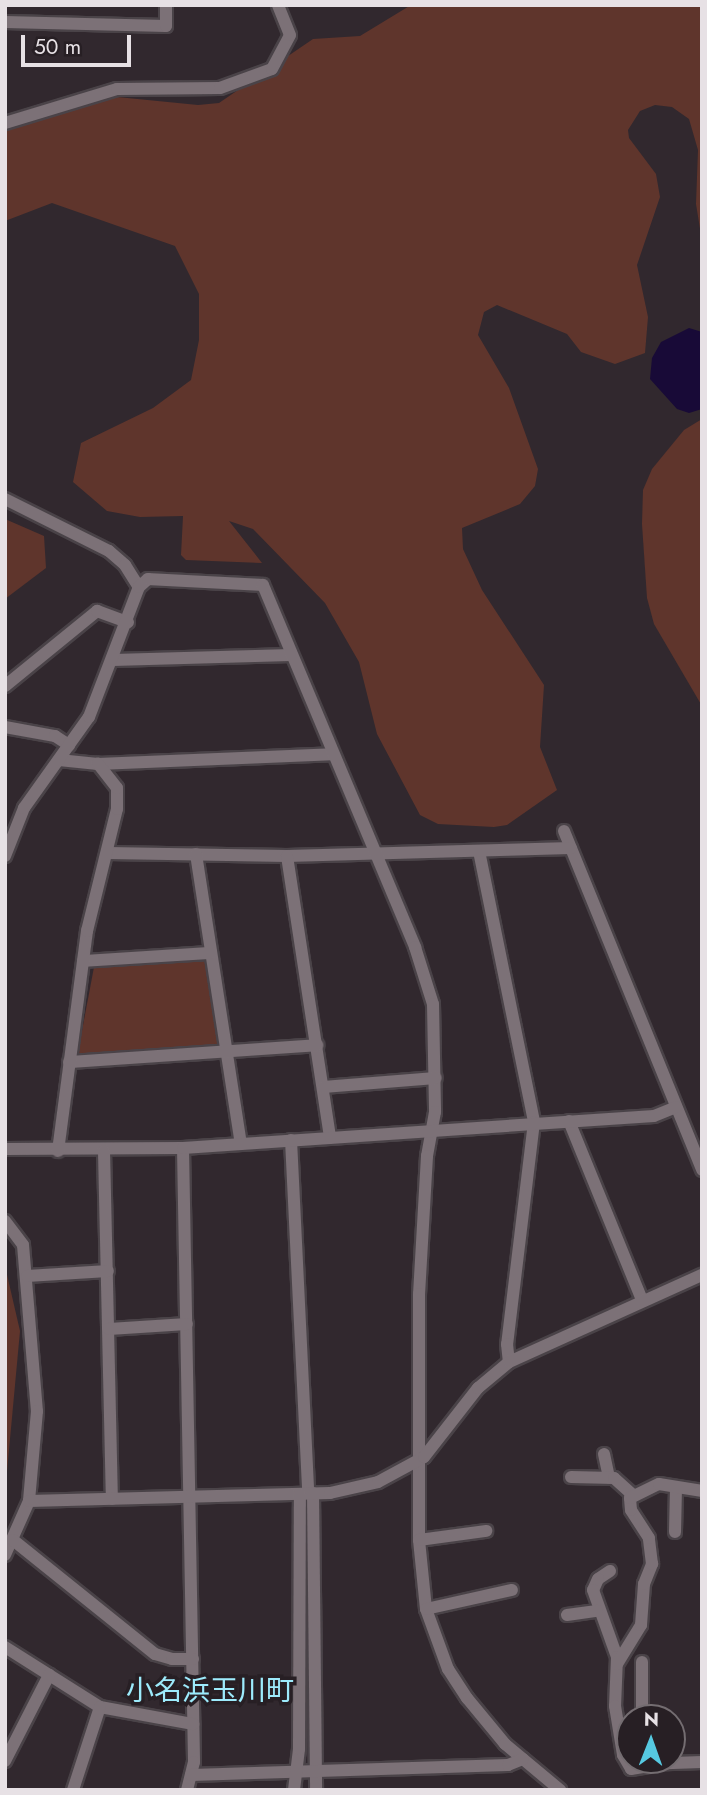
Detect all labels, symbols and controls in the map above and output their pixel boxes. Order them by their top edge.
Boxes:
scale bar [24,21,135,65]
text: 50 m [34,32,81,62]
district label: 小名浜玉川町 [126,1674,294,1708]
north arrow [616,1704,686,1774]
text: N [644,1706,659,1733]

